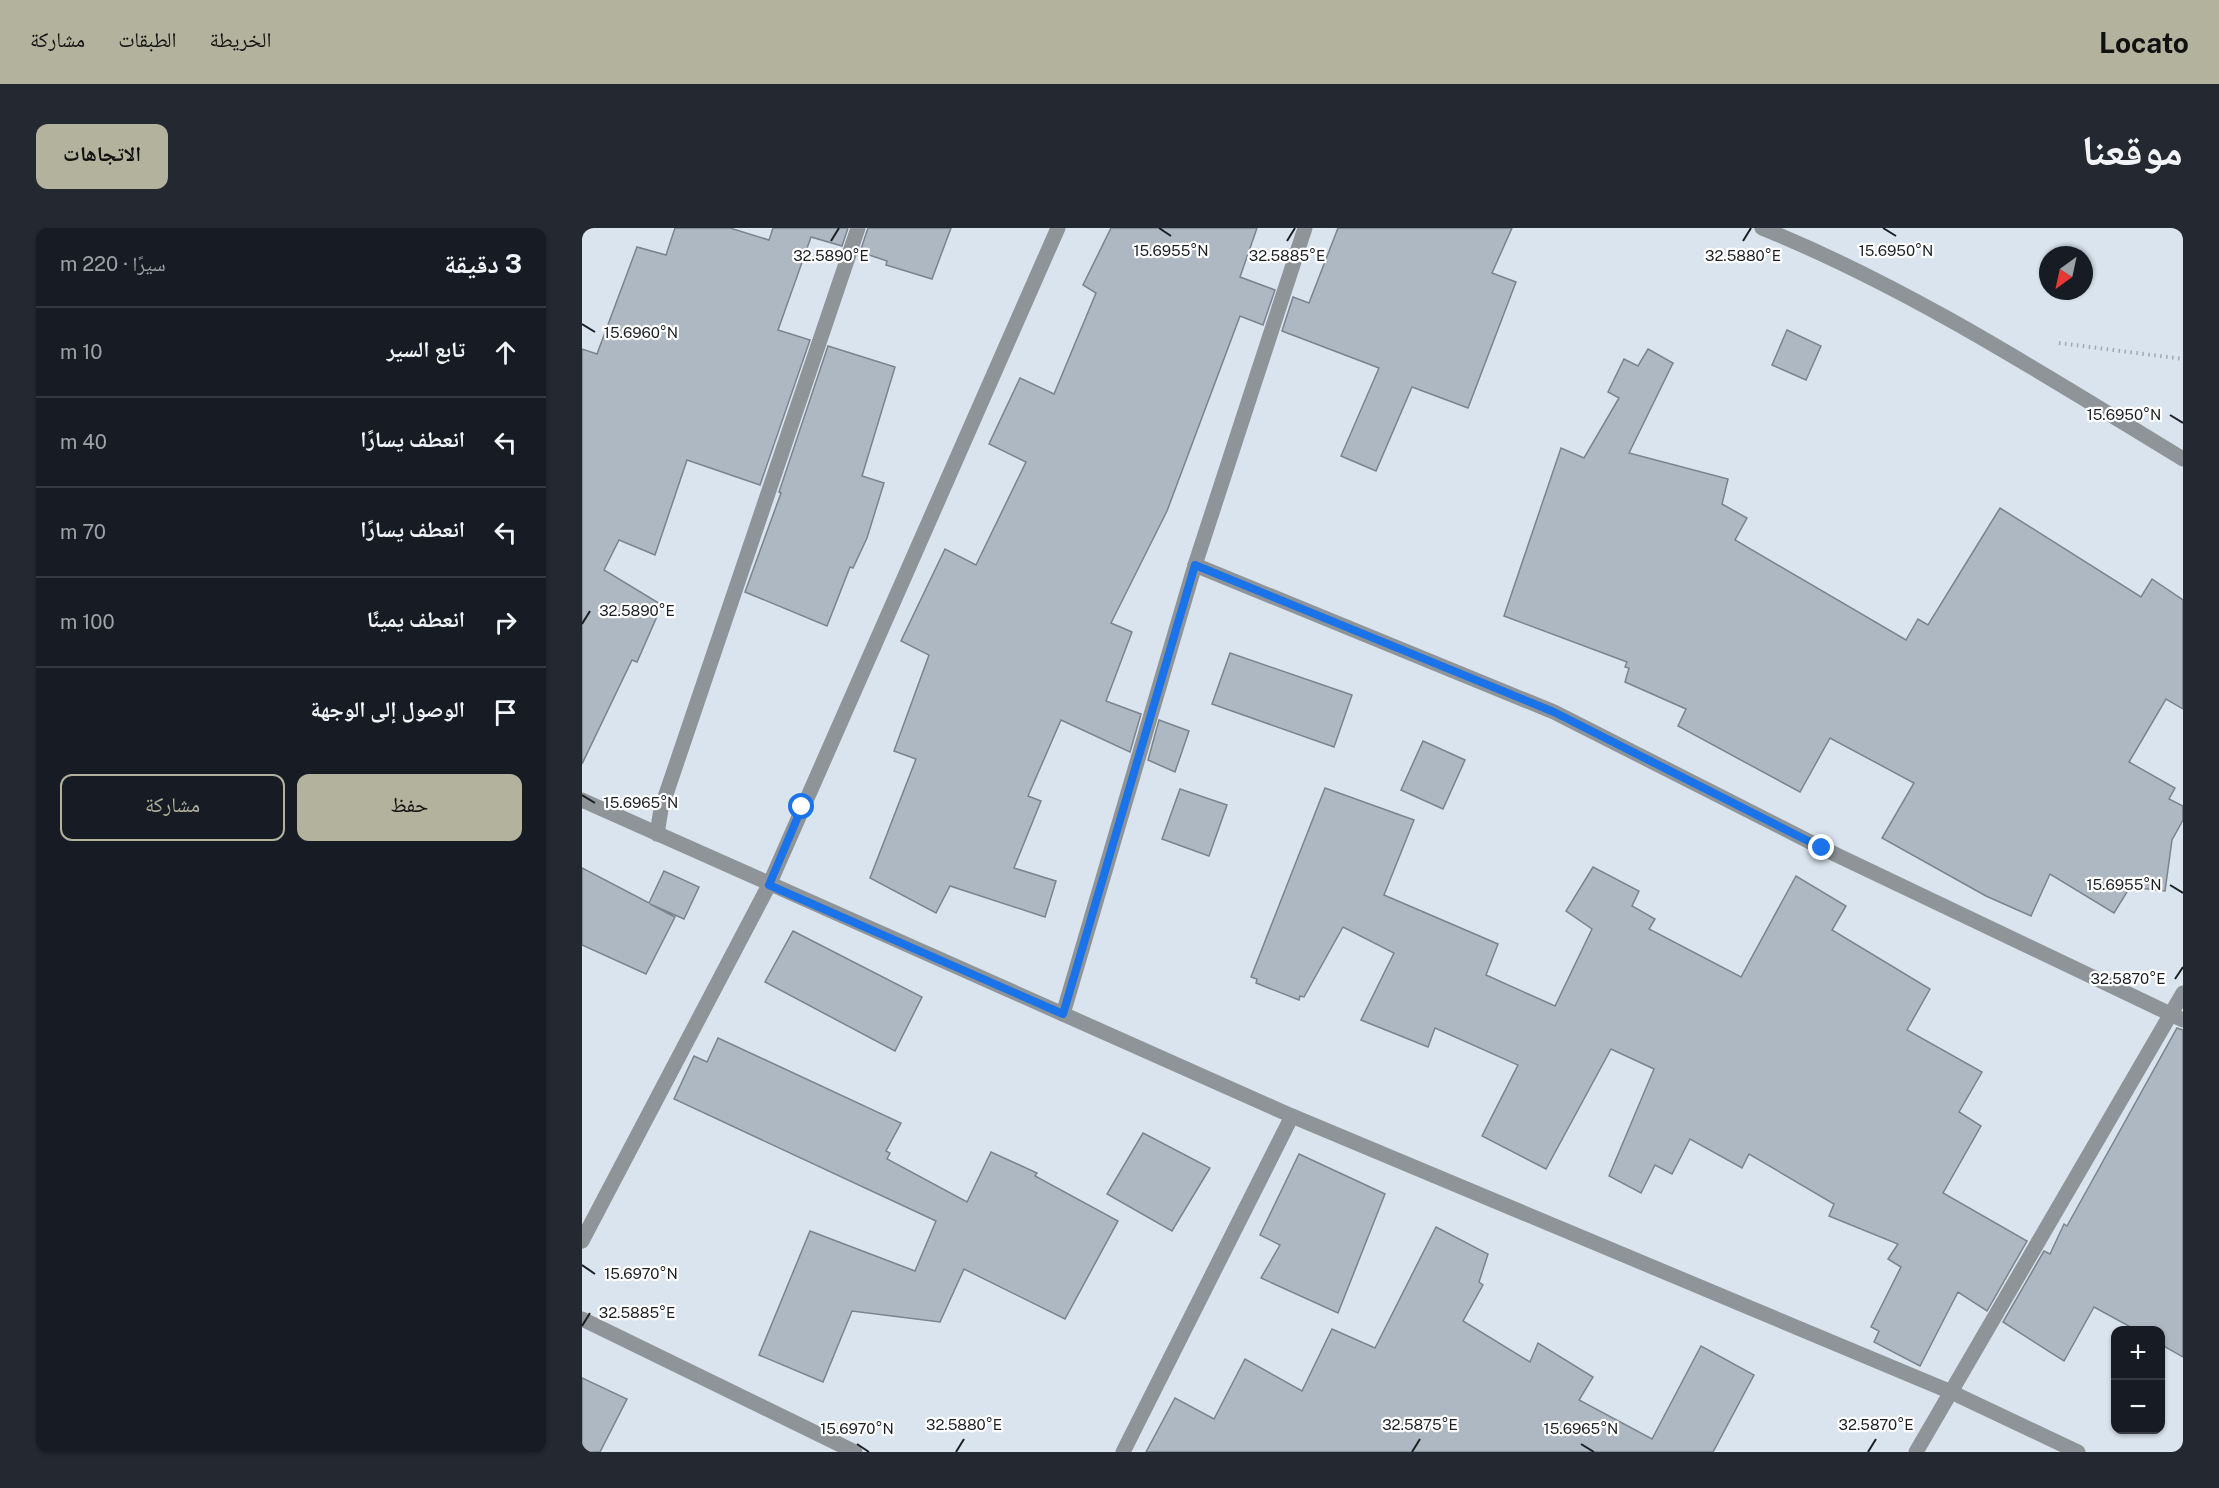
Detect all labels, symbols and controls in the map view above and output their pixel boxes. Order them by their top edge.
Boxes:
text: Locato [2099,26,2189,59]
text: مشاركة [30,27,85,52]
text: الطبقات [118,27,177,52]
text: الخريطة [210,27,271,52]
button: الاتجاهات [36,124,168,189]
text: موقعنا [2082,125,2183,174]
text: 15.6955°N [1133,242,1209,259]
text: 15.6950°N [1859,242,1933,259]
north arrow [2039,246,2093,300]
text: 32.5890°E [793,247,869,264]
text: 32.5885°E [1249,247,1325,264]
text: 32.5880°E [1705,247,1781,264]
text: 3 دقيقة [444,248,522,279]
text: سيرًا · 220 m [60,252,166,276]
text: 15.6960°N [604,324,678,341]
text: تابع السير [387,336,465,362]
icon: ahead [489,336,522,369]
text: 10 m [60,340,103,364]
text: 15.6950°N [2087,406,2161,423]
text: انعطف يسارًا [360,426,465,452]
icon: left [489,426,522,459]
text: 40 m [60,430,107,454]
text: انعطف يسارًا [360,516,465,542]
icon: left [489,516,522,549]
text: 70 m [60,520,106,544]
text: 32.5890°E [599,602,675,619]
text: انعطف يمينًا [367,606,465,632]
icon: right [489,606,522,639]
text: 100 m [60,610,115,634]
text: الوصول إلى الوجهة [310,696,465,722]
icon: arrive [489,696,522,729]
button: مشاركة [60,774,285,841]
button: حفظ [297,774,522,841]
route start [788,793,814,819]
text: 15.6965°N [604,794,678,811]
route end [1808,834,1834,860]
text: 15.6955°N [2086,876,2162,893]
text: 32.5870°E [2091,970,2165,987]
text: 15.6970°N [604,1265,678,1282]
text: 32.5885°E [599,1304,675,1321]
map controls [2111,1326,2165,1434]
button: + [2111,1326,2165,1380]
button: − [2111,1380,2165,1434]
text: 32.5880°E [926,1416,1002,1433]
text: 32.5875°E [1382,1416,1458,1433]
text: 32.5870°E [1839,1416,1913,1433]
text: 15.6970°N [820,1420,894,1437]
text: 15.6965°N [1544,1420,1618,1437]

